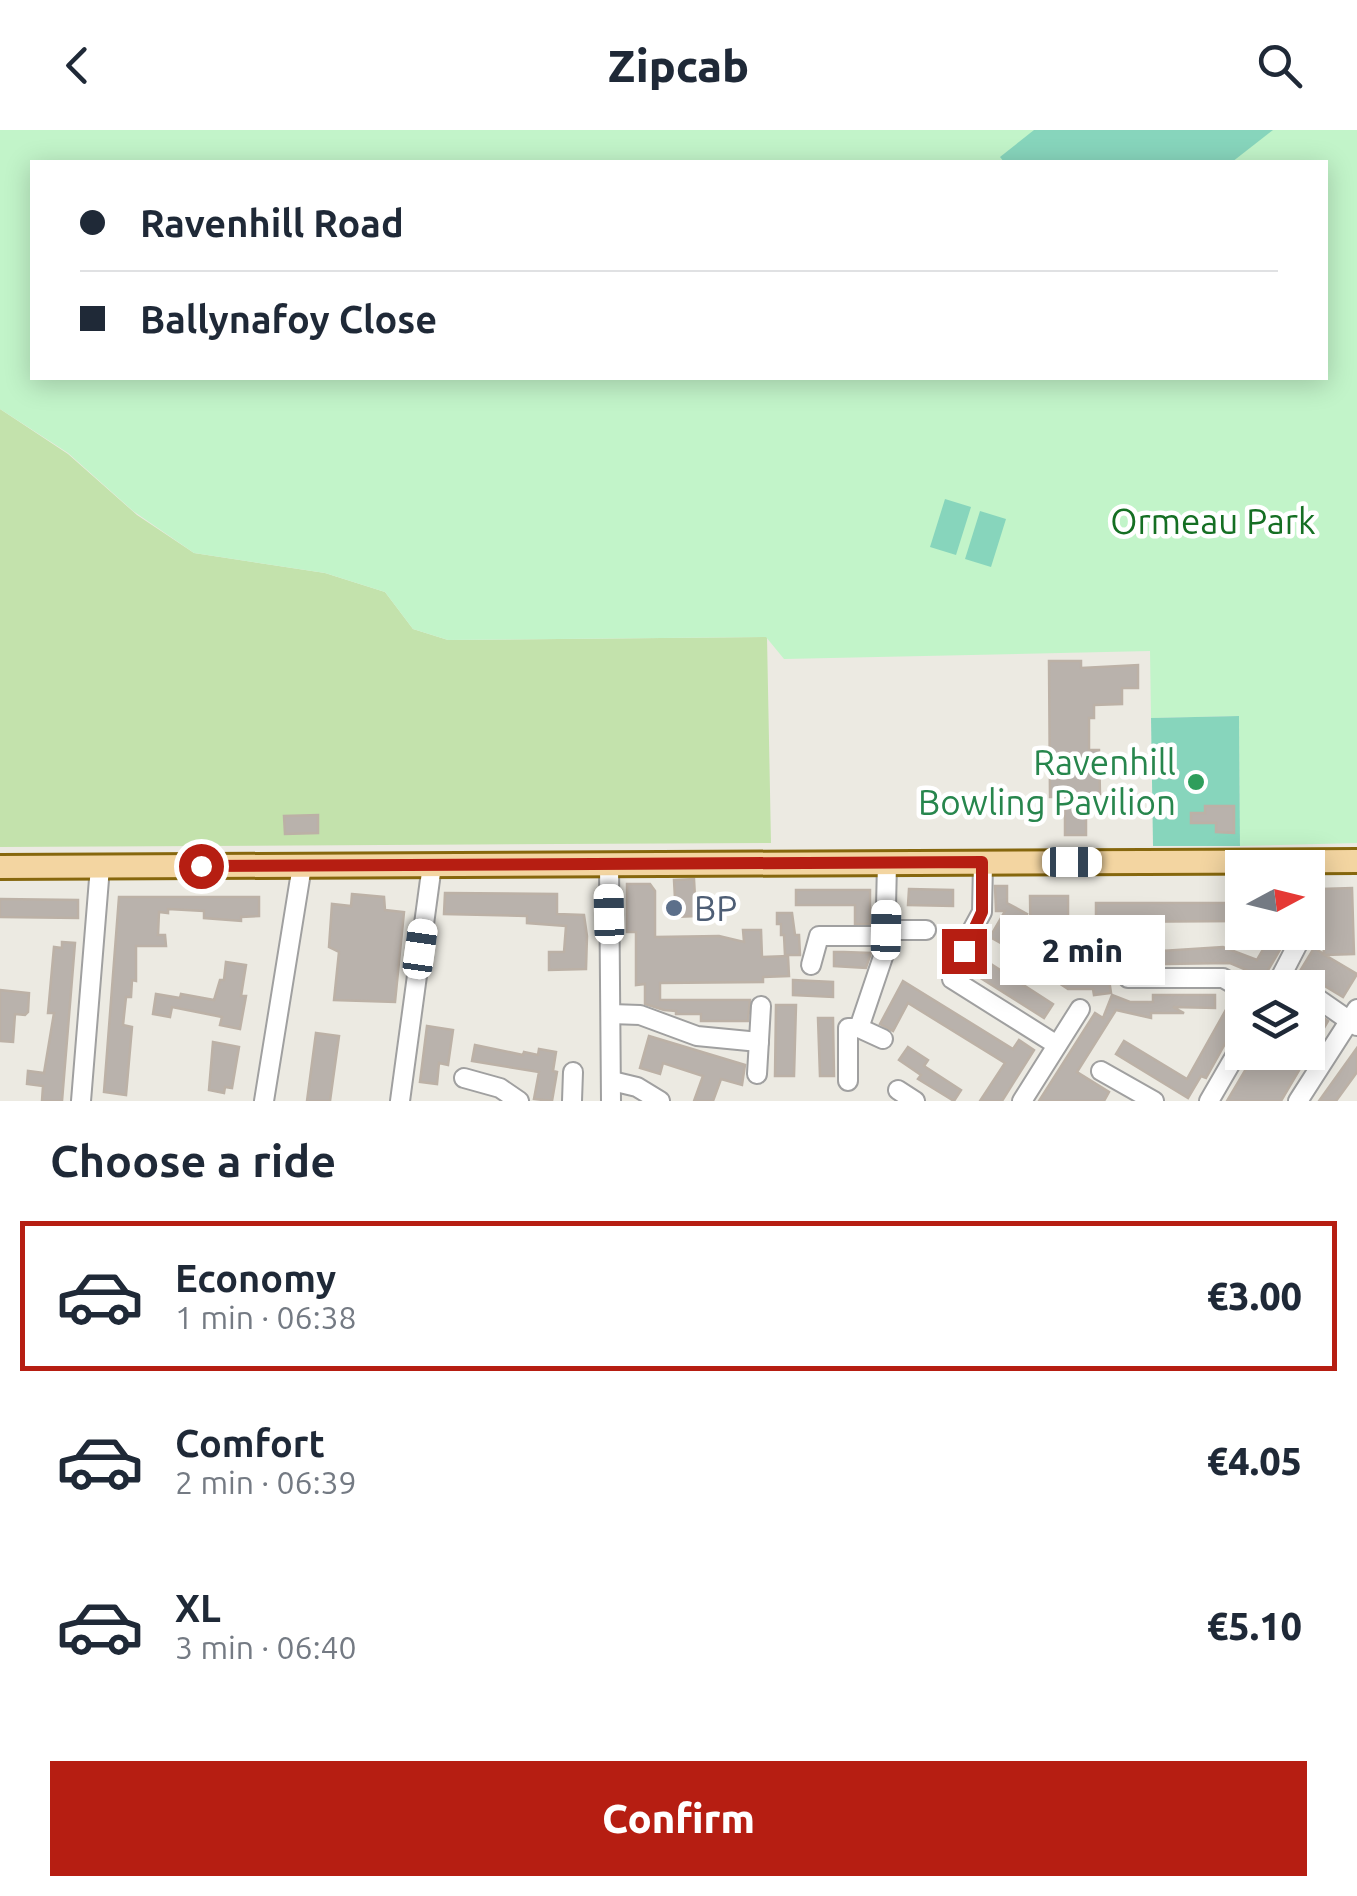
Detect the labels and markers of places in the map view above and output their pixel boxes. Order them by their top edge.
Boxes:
place label: Ravenhill Bowling Pavilion [918,742,1176,822]
marker: Ravenhill Bowling Pavilion [1185,771,1207,793]
place label: BP [694,888,737,928]
marker: BP [663,897,685,919]

